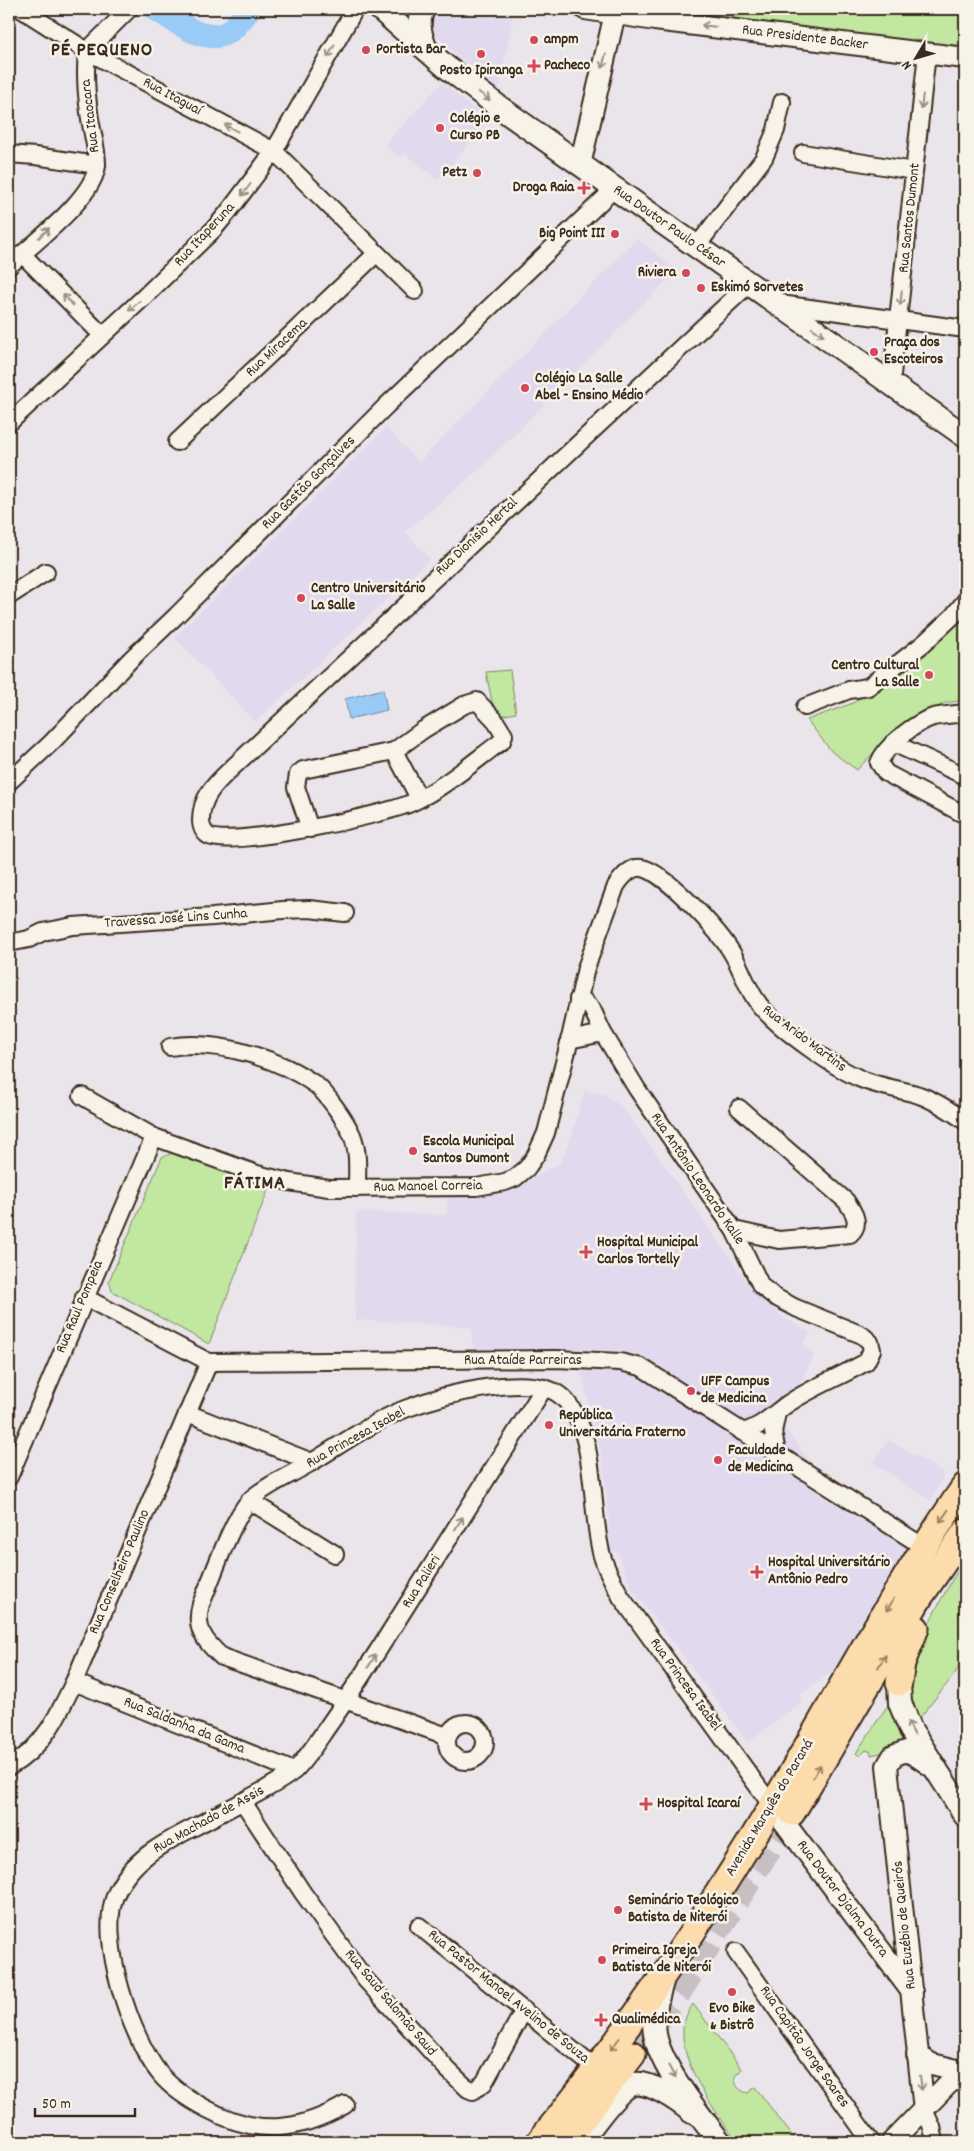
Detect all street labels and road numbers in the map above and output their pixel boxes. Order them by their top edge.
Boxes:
street label: Rua Presidente Backer [741,19,870,57]
street label: Rua Itaguaí [138,72,207,122]
street label: Rua Itaocara [75,77,106,154]
street label: Rua Santos Dumont [893,161,927,274]
street label: Rua Doutor Paulo César [608,180,730,274]
street label: Rua Itaperuna [169,197,241,272]
street label: Rua Miracema [241,313,314,383]
street label: Rua Gastão Gonçalves [257,431,361,535]
street label: Rua Dionisio Hertal [431,492,524,581]
street label: Travessa José Lins Cunha [104,903,249,935]
street label: Rua Arido Martins [757,1000,851,1078]
street label: Rua Antônio Leonardo Kalle [644,1109,750,1250]
street label: Rua Manoel Correia [373,1175,484,1199]
street label: Rua Raul Pompeia [51,1256,110,1357]
street label: Rua Ataíde Parreiras [464,1350,582,1372]
street label: Rua Princesa Isabel [302,1401,410,1474]
street label: Rua Conselheiro Paulino [84,1506,156,1638]
street label: Rua Palieri [397,1551,447,1613]
street label: Rua Princesa Isabel [644,1634,727,1736]
street label: Rua Saldanha da Gama [120,1692,249,1761]
street label: Avenida Marquês do Paraná [720,1735,820,1881]
street label: Rua Machado de Assis [149,1780,269,1860]
street label: Rua Doutor Djalma Dutra [791,1836,894,1963]
street label: Rua Euzébio de Queirós [887,1860,923,1990]
street label: Rua Pastor Manoel Avelino de Souza [422,1925,594,2070]
street label: Rua Saud Salomão Saud [339,1945,441,2061]
street label: Rua Capitão Jorge Soares [754,1981,854,2113]

